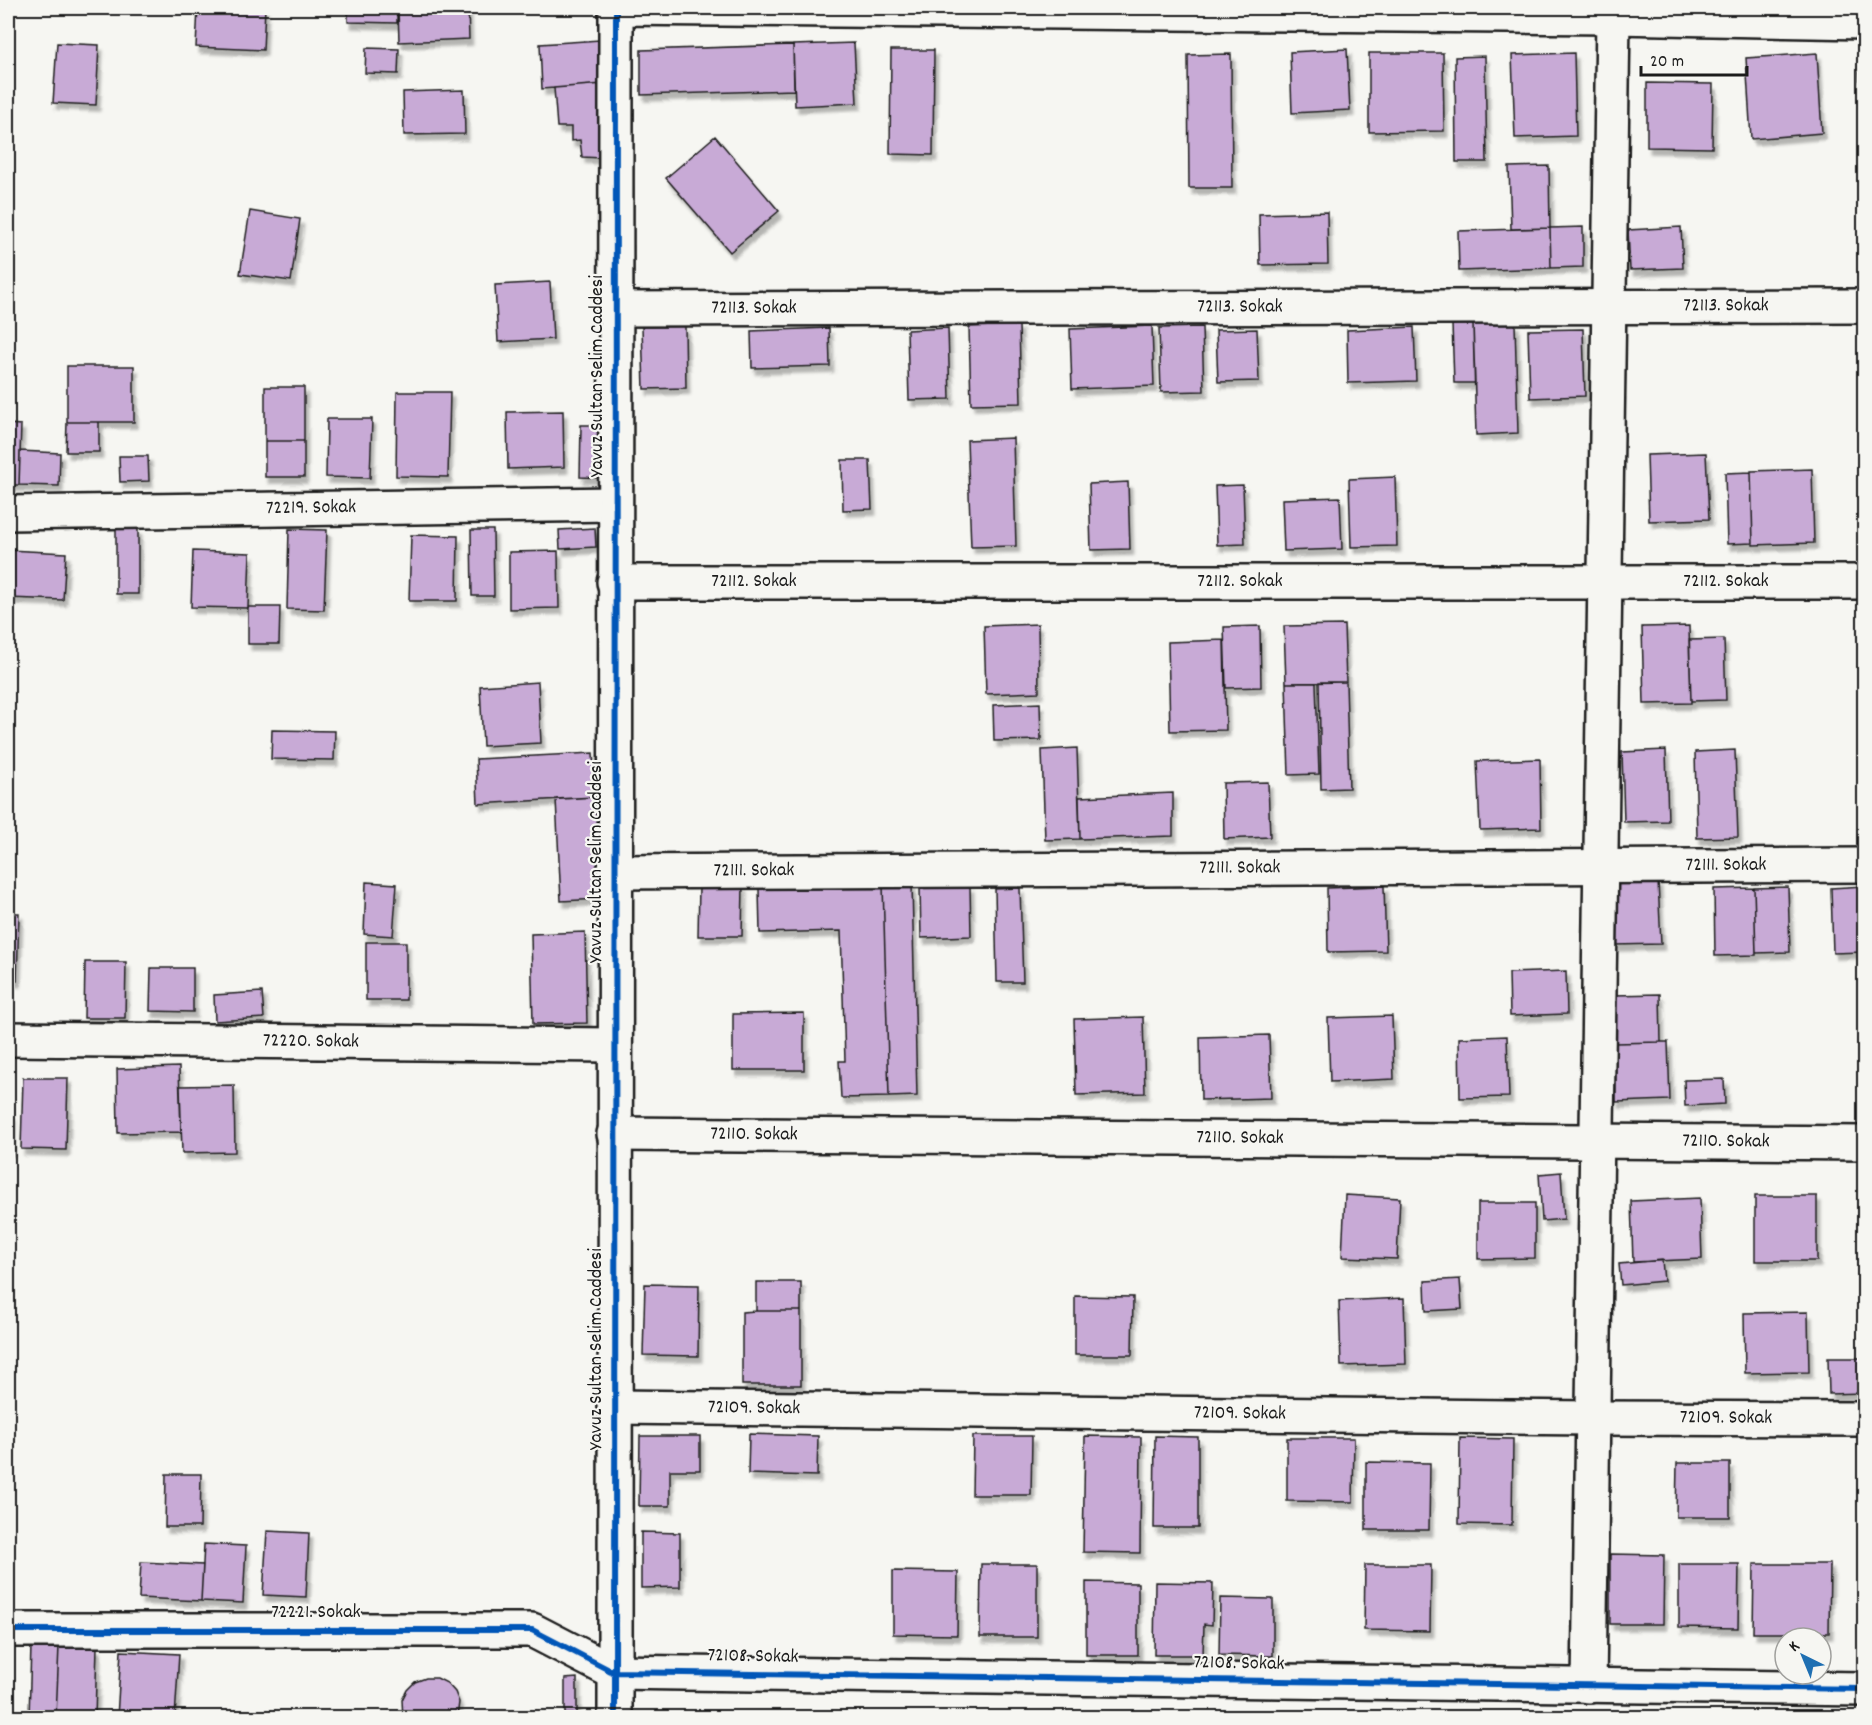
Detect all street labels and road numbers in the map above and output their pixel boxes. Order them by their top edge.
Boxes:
street label: Yavuz Sultan Selim Caddesi [584,275,612,477]
street label: 72113. Sokak [1683,292,1769,320]
street label: 72113. Sokak [1197,293,1283,322]
street label: 72113. Sokak [711,295,797,323]
street label: 72219. Sokak [266,494,356,523]
street label: 72112. Sokak [711,568,797,596]
street label: 72112. Sokak [1197,568,1283,596]
street label: 72112. Sokak [1683,568,1769,596]
street label: Yavuz Sultan Selim Caddesi [583,761,611,963]
street label: 72111. Sokak [1685,852,1767,880]
street label: 72111. Sokak [1199,854,1281,883]
street label: 72111. Sokak [713,857,795,885]
street label: 72220. Sokak [263,1028,359,1056]
street label: 72110. Sokak [710,1121,798,1149]
street label: 72110. Sokak [1196,1124,1284,1153]
street label: 72110. Sokak [1682,1128,1770,1156]
street label: Yavuz Sultan Selim Caddesi [583,1248,611,1450]
street label: 72109. Sokak [708,1394,800,1423]
street label: 72109. Sokak [1194,1400,1286,1429]
street label: 72109. Sokak [1680,1404,1772,1433]
street label: 72221. Sokak [271,1599,361,1627]
street label: 72108. Sokak [707,1642,799,1672]
street label: 72108. Sokak [1193,1649,1285,1679]

